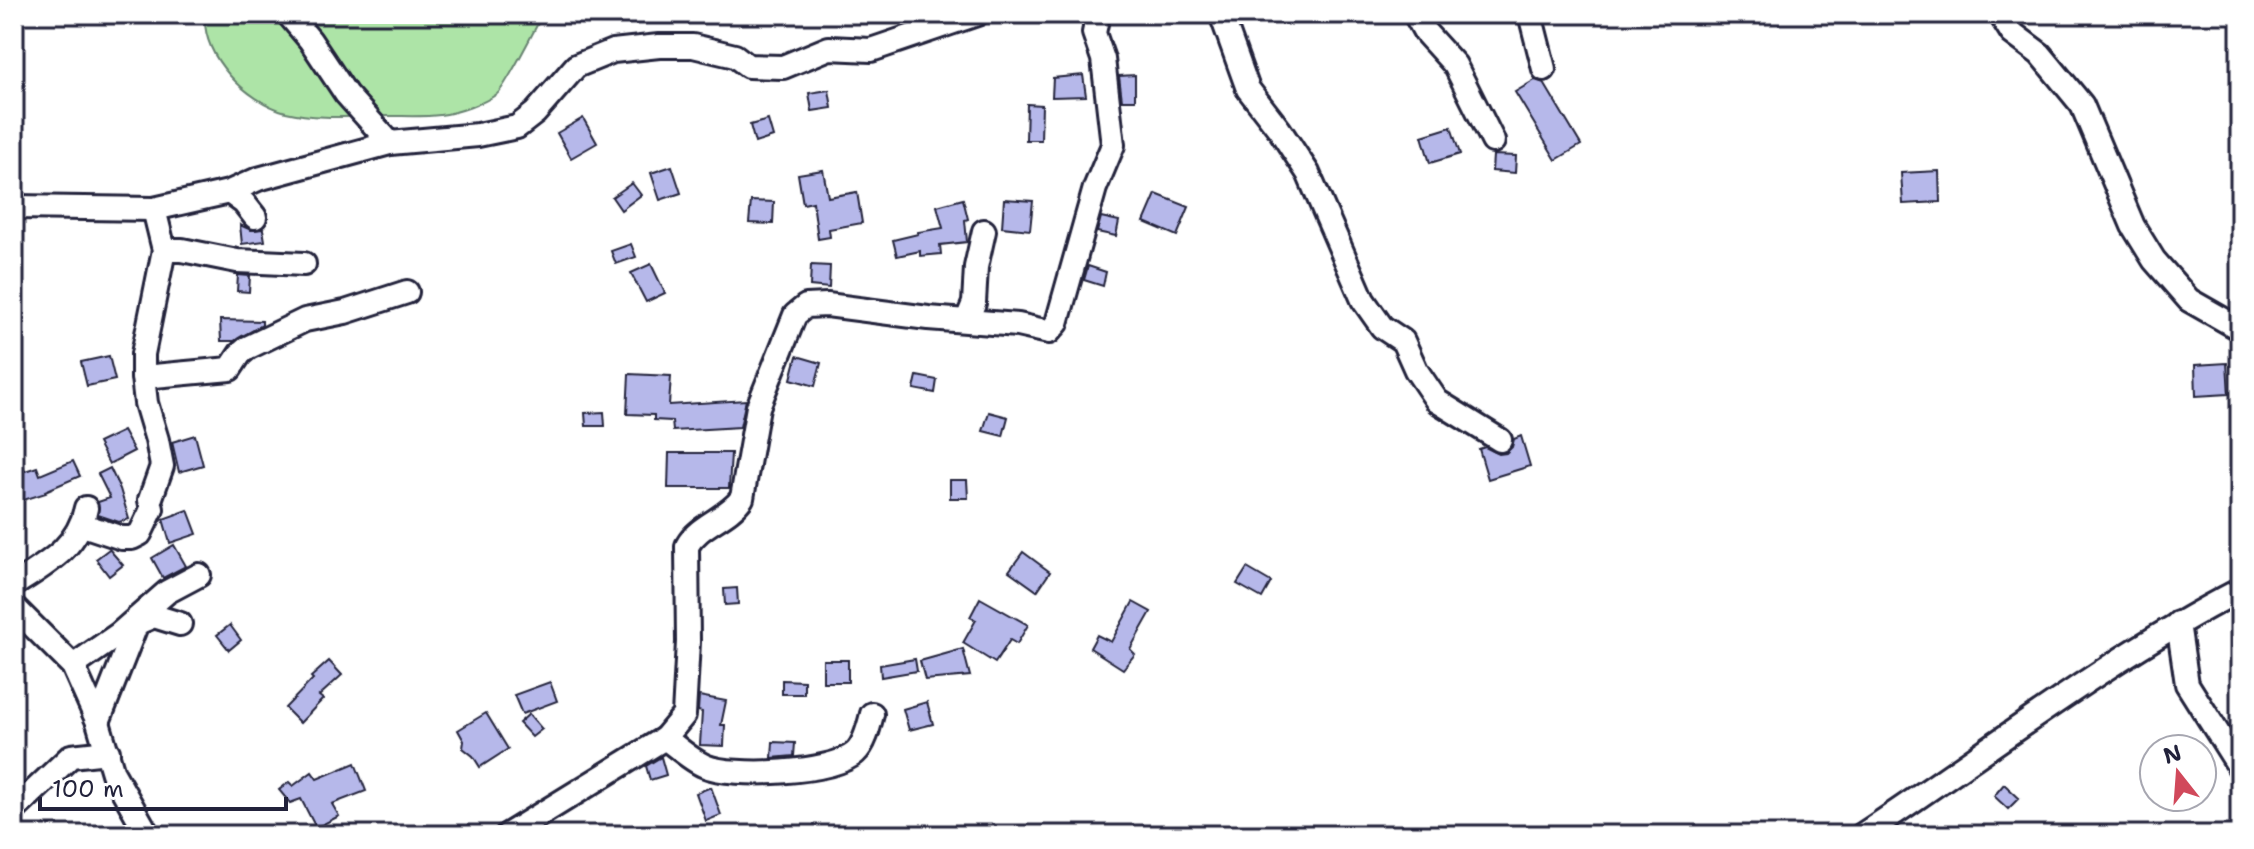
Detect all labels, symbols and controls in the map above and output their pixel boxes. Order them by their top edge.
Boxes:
north arrow [2138,733,2218,813]
text: N [2160,738,2185,771]
scale bar [40,761,286,811]
text: 100 m [52,773,124,805]

